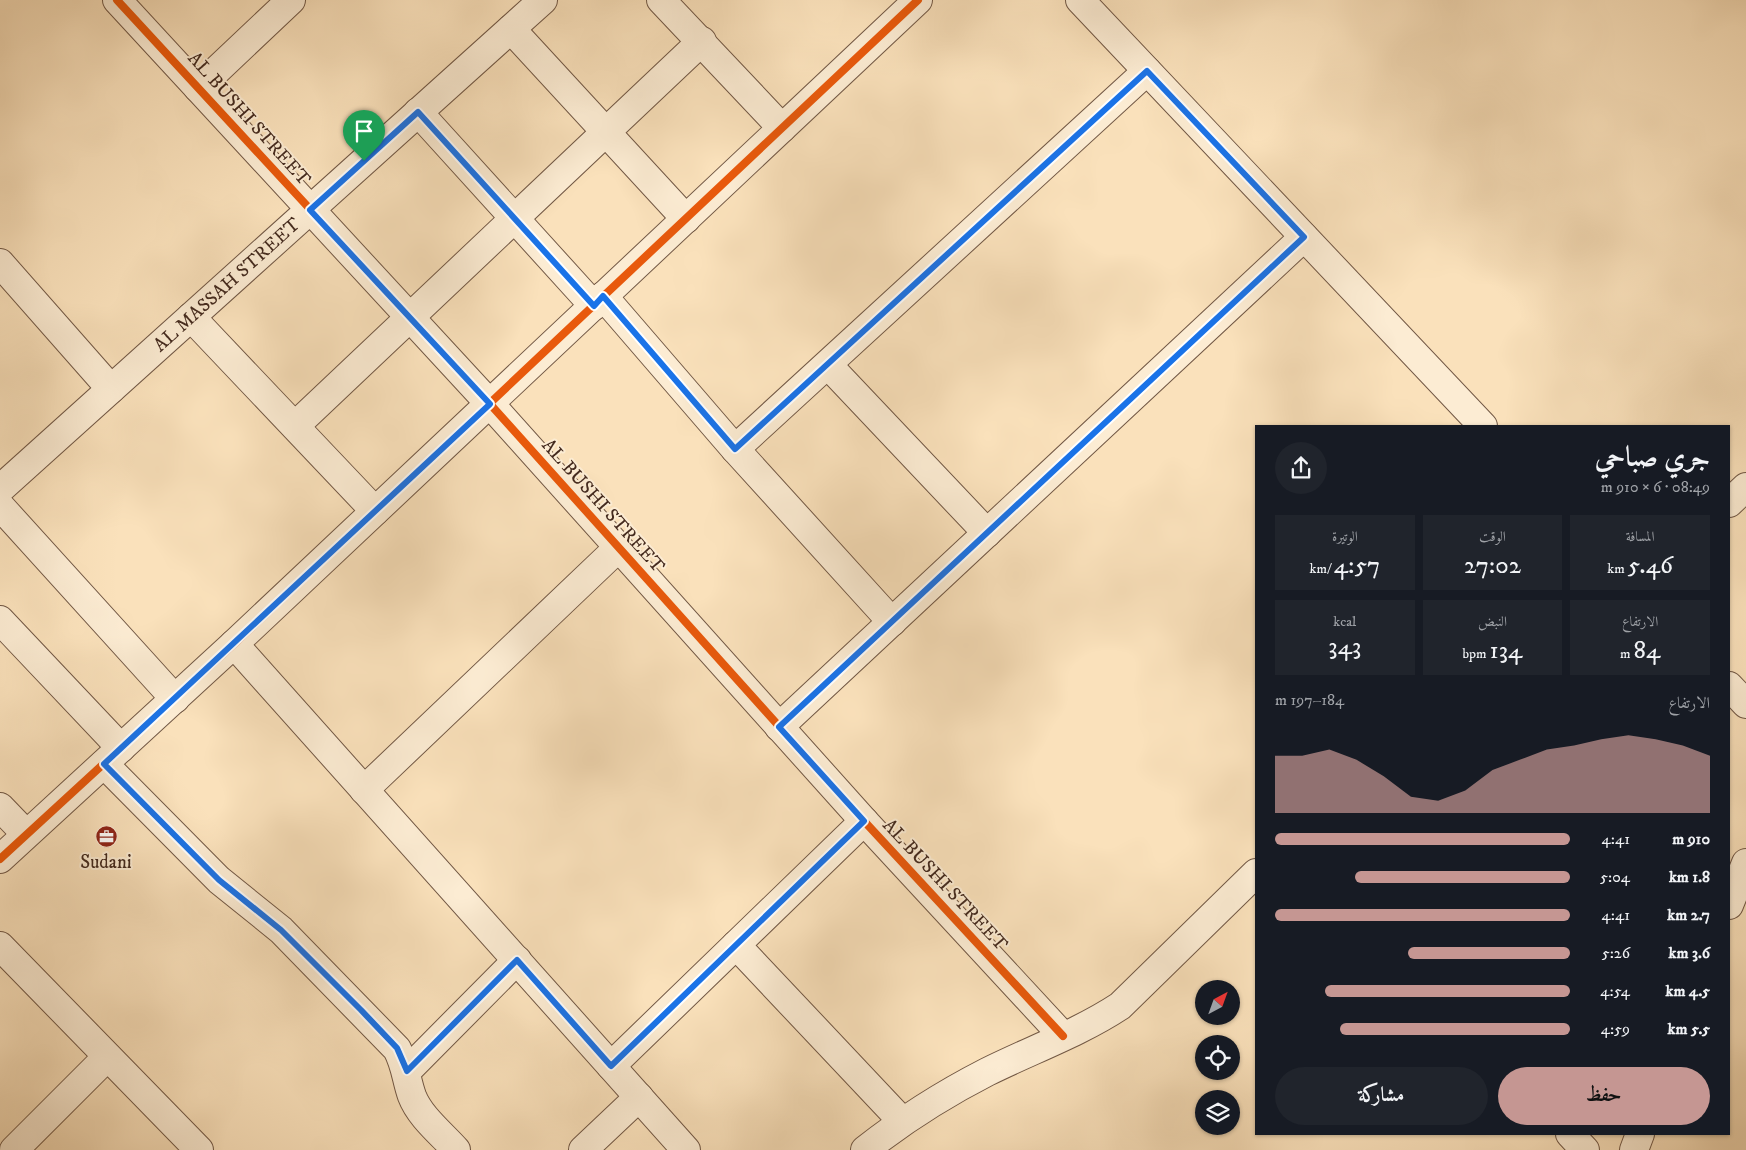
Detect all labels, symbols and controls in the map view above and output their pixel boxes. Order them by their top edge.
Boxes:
street label: AL BUSHI STREET [183,47,316,191]
pin [343,110,385,161]
icon: arrive [350,117,378,145]
street label: AL MASSAH STREET [149,213,306,357]
street label: AL BUSHI STREET [537,434,670,578]
text: جري صباحي [1595,440,1710,475]
button: share [1275,442,1327,494]
text: 08:49 · 6 × 910 m [1601,477,1710,497]
text: الوتيرة [1332,528,1358,546]
text: الوقت [1479,528,1506,546]
text: المسافة [1626,528,1654,546]
text: 4:57 [1334,550,1380,581]
text: 27:02 [1464,550,1521,581]
text: 5.46 [1628,550,1673,581]
text: /km [1309,560,1334,578]
text: km [1607,560,1628,578]
text: kcal [1333,613,1356,631]
text: النبض [1478,613,1507,631]
text: الارتفاع [1622,613,1658,631]
text: 343 [1328,631,1361,662]
text: 134 [1490,635,1523,666]
text: 84 [1633,635,1660,666]
text: bpm [1462,645,1490,663]
text: m [1620,645,1633,663]
text: 184–197 m [1275,690,1344,710]
text: الارتفاع [1668,693,1710,713]
street label: AL BUSHI STREET [878,814,1013,956]
office icon: Sudani [94,824,118,848]
text: 4:41 [1602,829,1630,849]
text: 910 m [1672,829,1710,849]
place label: Sudani [80,851,132,874]
text: 5:04 [1600,867,1630,887]
text: 1.8 km [1669,867,1710,887]
text: 4:41 [1602,905,1630,925]
text: 2.7 km [1667,905,1710,925]
text: 5:26 [1602,943,1630,963]
text: 3.6 km [1669,943,1710,963]
north arrow [1195,980,1240,1025]
map controls [1195,980,1240,1135]
text: 4:54 [1600,981,1630,1001]
text: 4.5 km [1665,981,1710,1001]
text: 4:59 [1601,1019,1630,1039]
text: 5.5 km [1668,1019,1710,1039]
button: locate [1195,1035,1240,1080]
button: مشاركة [1275,1067,1488,1125]
button: حفظ [1498,1067,1710,1125]
button: layers [1195,1090,1240,1135]

